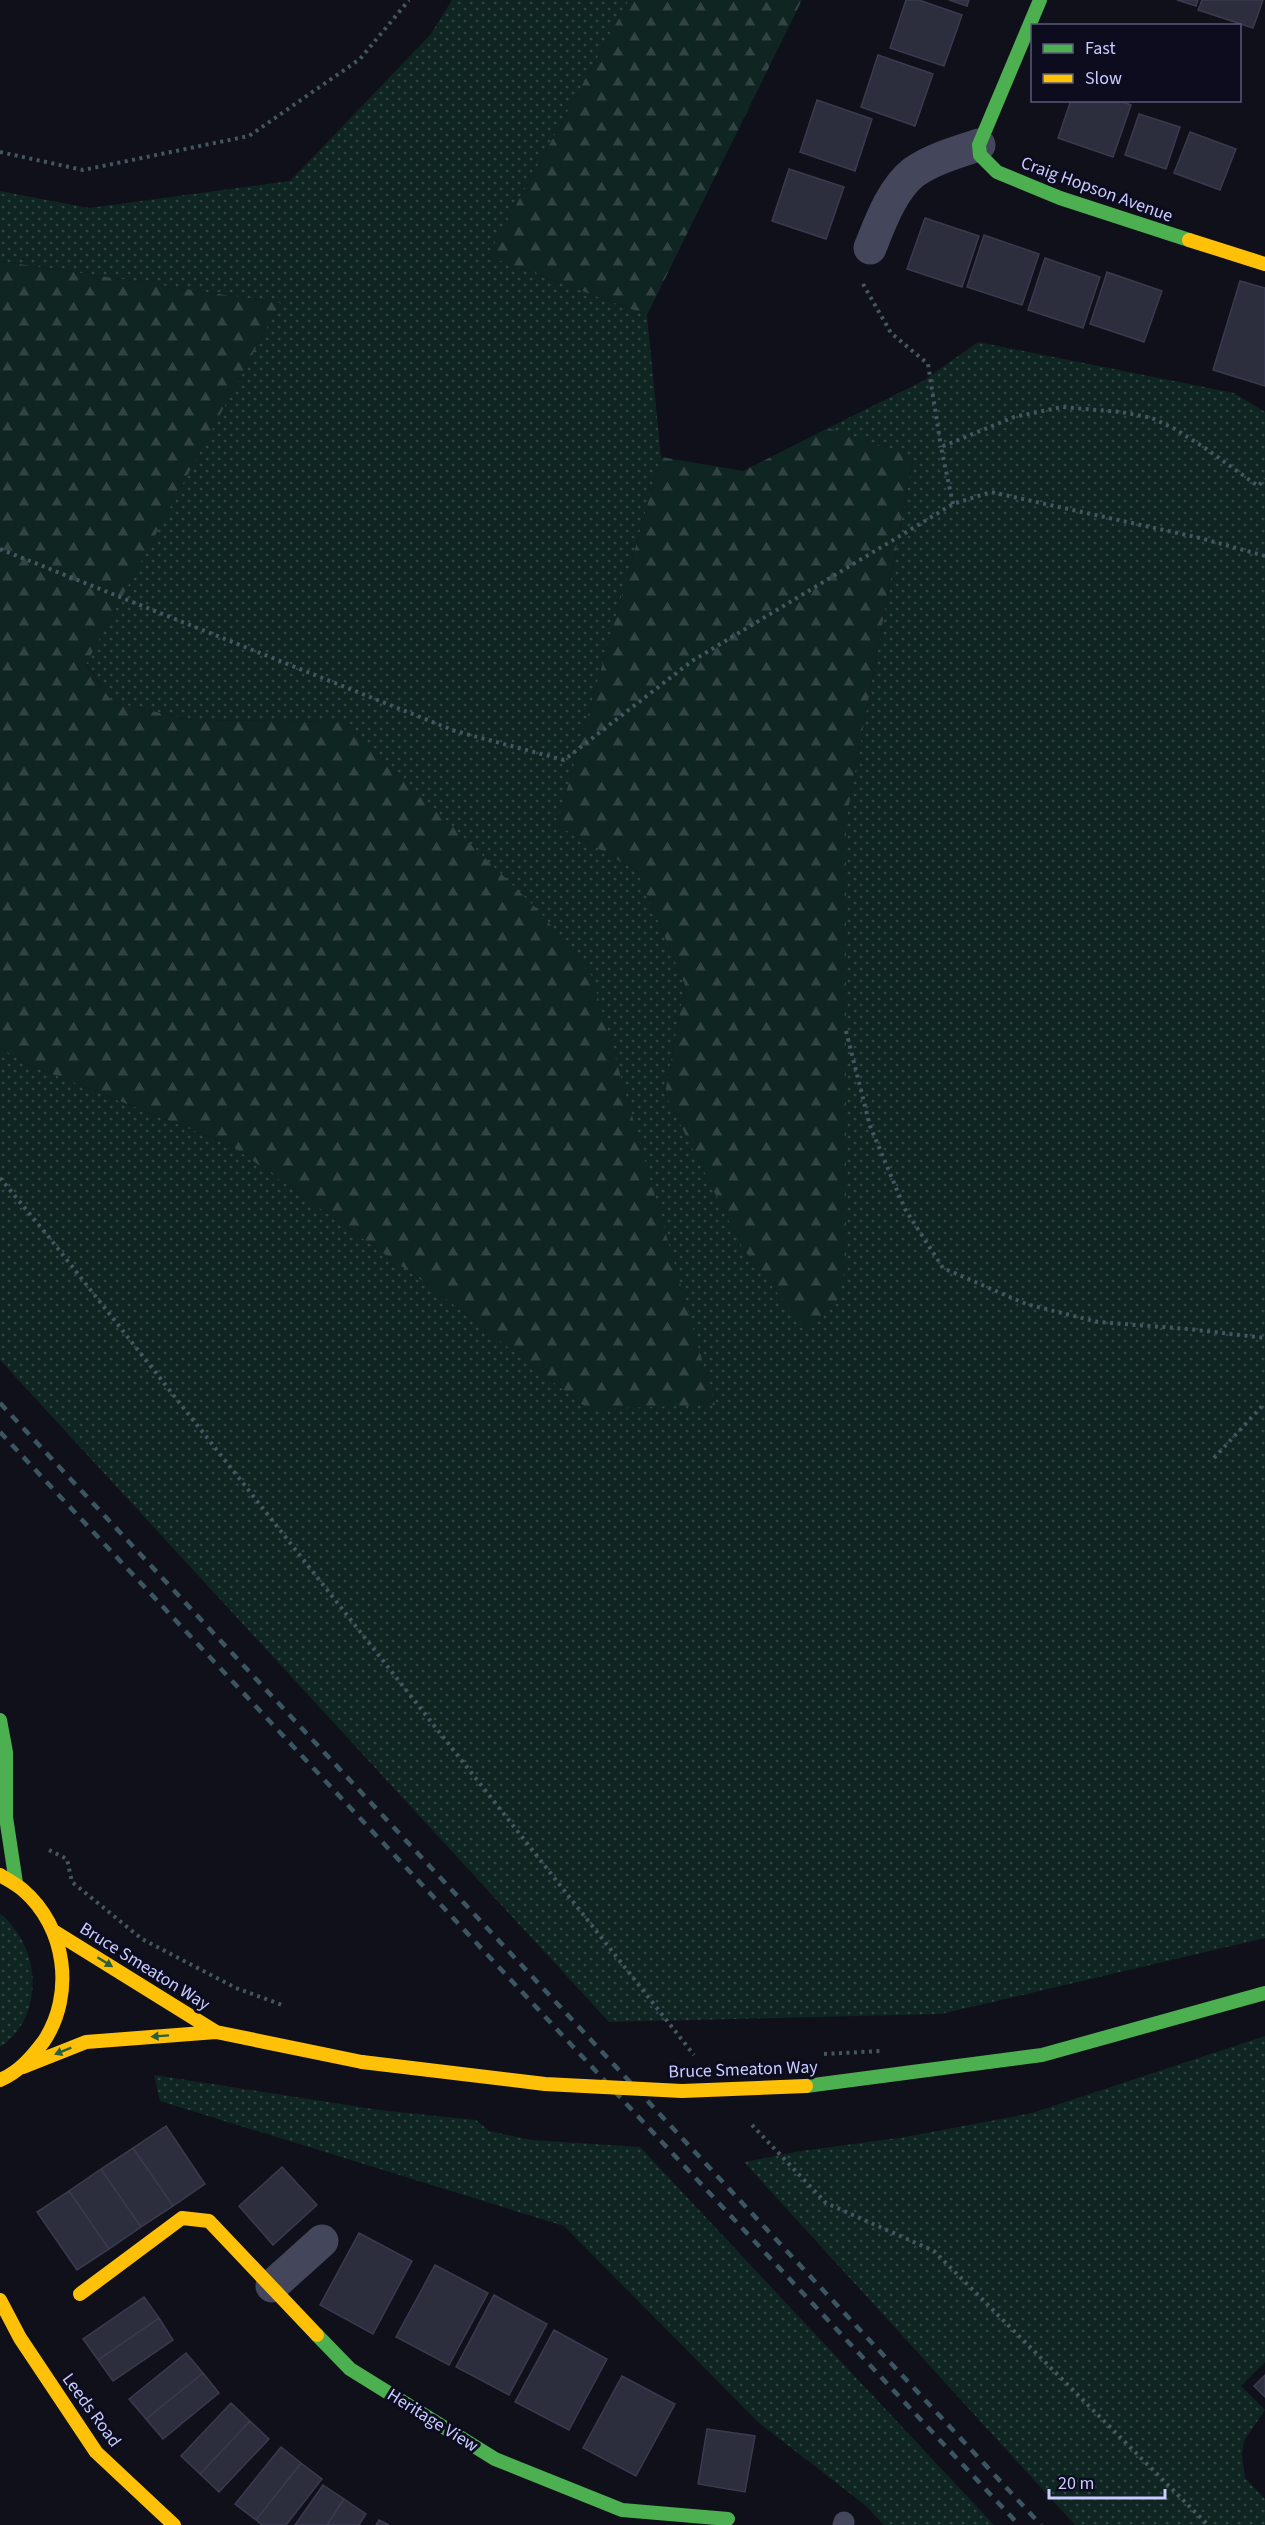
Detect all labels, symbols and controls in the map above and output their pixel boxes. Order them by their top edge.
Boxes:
legend [1031,24,1241,102]
text: Fast [1085,36,1116,61]
text: Slow [1085,66,1122,91]
street label: Craig Hopson Avenue [1017,150,1176,229]
street label: Bruce Smeaton Way [75,1916,215,2017]
one-way arrow [97,1957,113,1968]
one-way arrow [151,2031,170,2041]
one-way arrow [53,2046,71,2056]
street label: Bruce Smeaton Way [668,2054,819,2085]
street label: Leeds Road [56,2368,127,2452]
street label: Heritage View [382,2382,483,2458]
scale bar [1049,2462,1164,2500]
text: 20 m [1058,2471,1094,2496]

